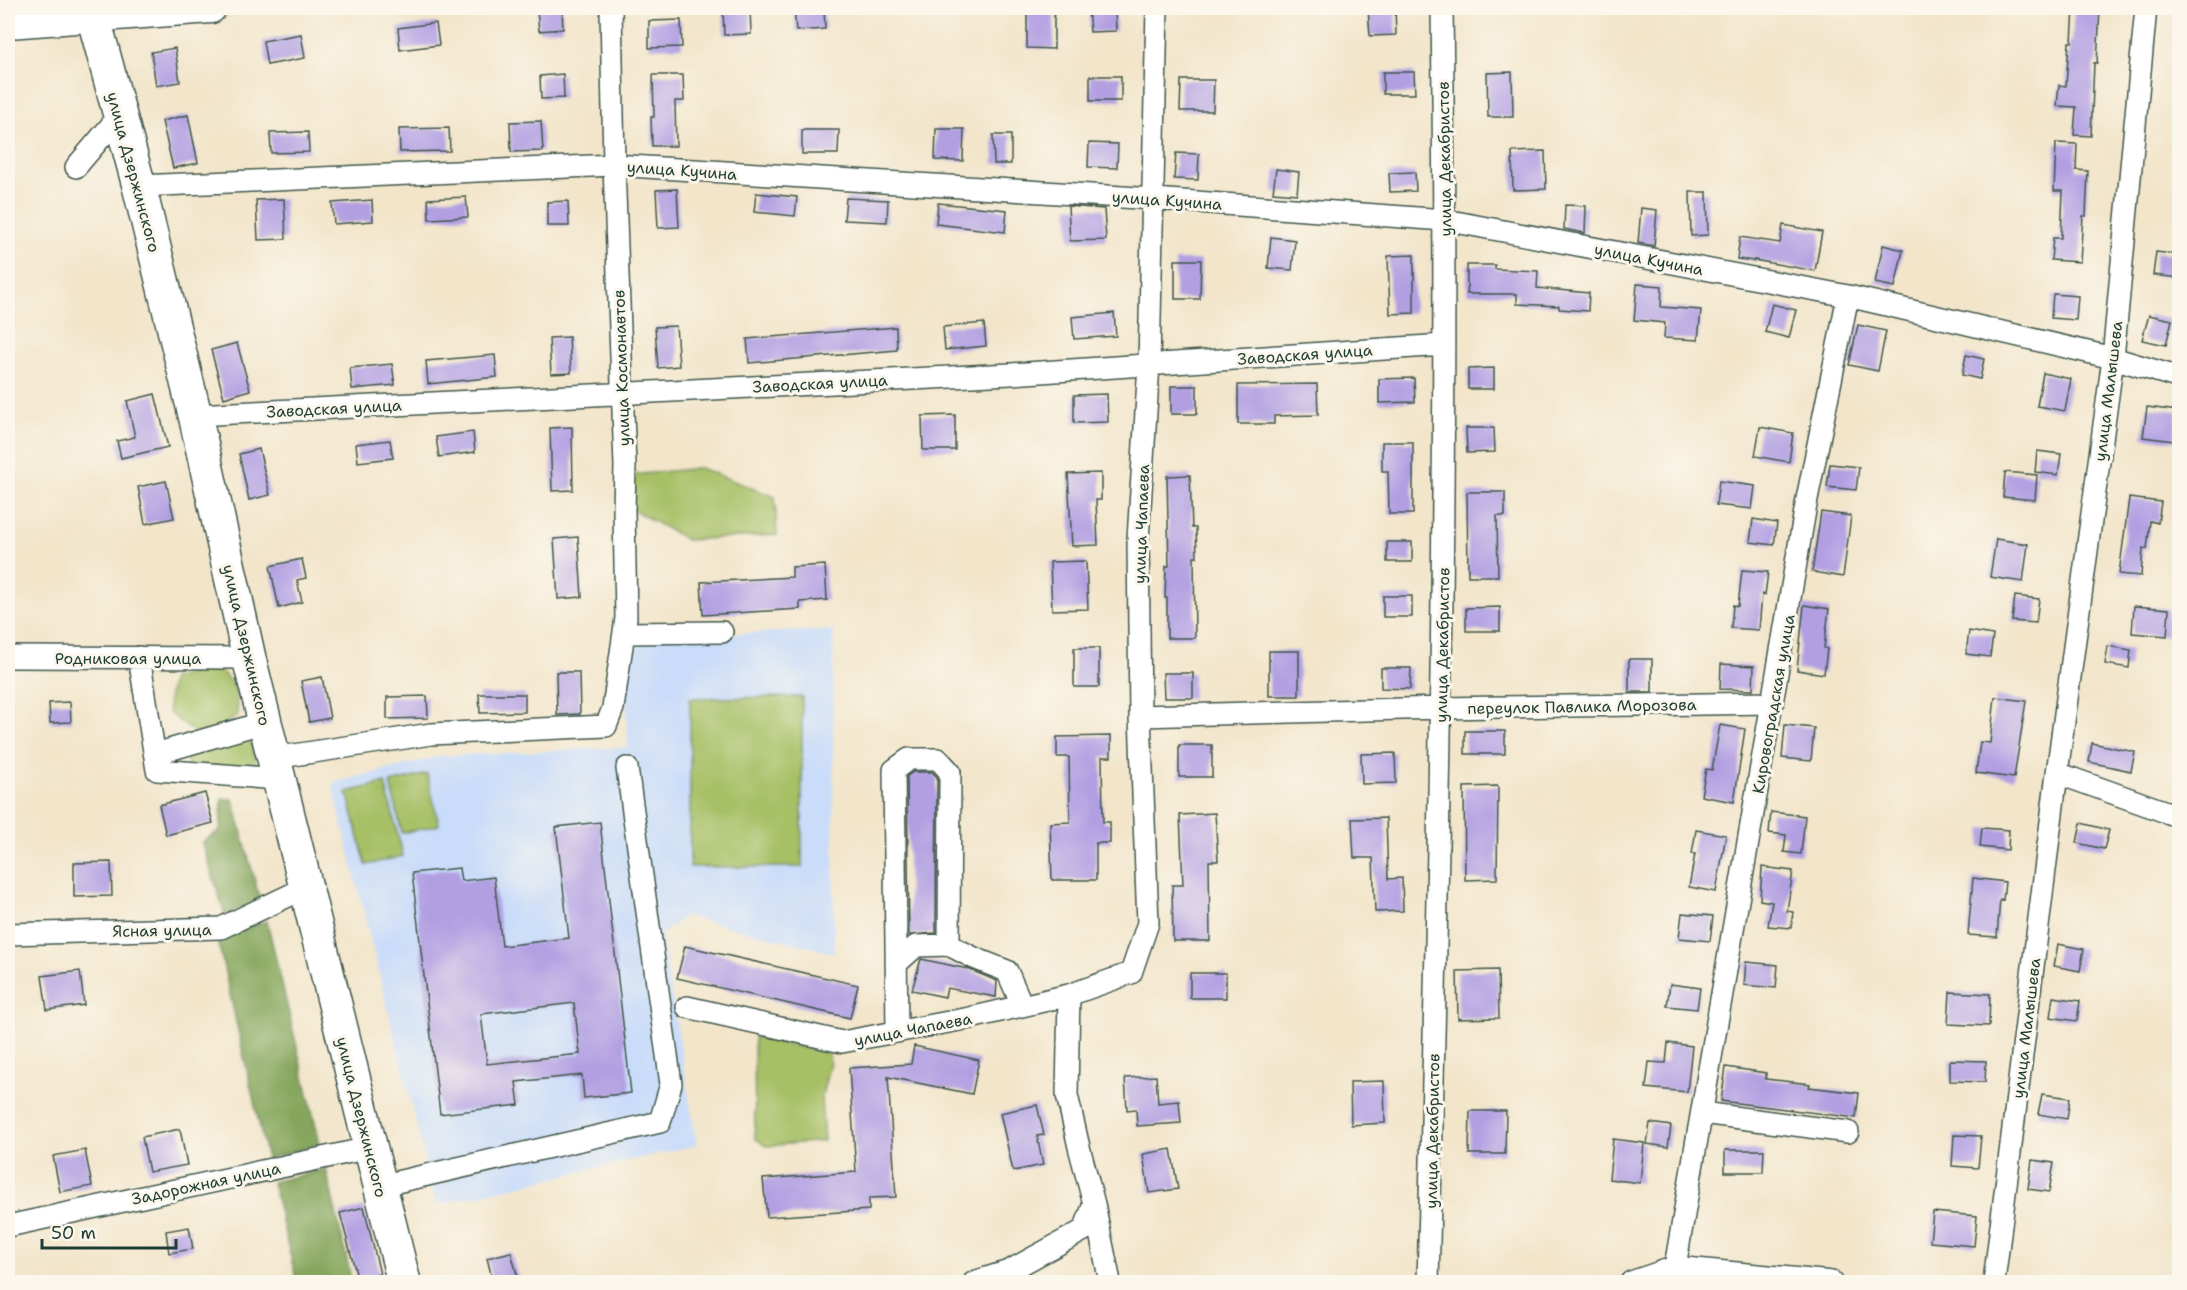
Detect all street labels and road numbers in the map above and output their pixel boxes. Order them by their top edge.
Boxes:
street label: улица Декабристов [1433,81,1456,237]
street label: улица Дзержинского [102,90,165,255]
street label: улица Кучина [626,156,738,185]
street label: улица Кучина [1111,186,1223,215]
street label: улица Кучина [1593,239,1705,280]
street label: улица Космонавтов [608,289,635,447]
street label: улица Малышева [2089,320,2128,463]
street label: Заводская улица [1237,339,1373,370]
street label: Заводская улица [752,369,888,398]
street label: Заводская улица [266,394,402,423]
street label: улица Чапаева [1129,464,1154,584]
street label: улица Дзержинского [218,562,275,728]
street label: улица Декабристов [1431,567,1454,723]
street label: Кировоградская улица [1747,613,1800,795]
street label: Родниковая улица [55,648,201,669]
street label: переулок Павлика Морозова [1467,694,1697,719]
street label: Ясная улица [112,919,212,942]
street label: улица Малышева [2007,957,2046,1100]
street label: улица Чапаева [852,1008,974,1051]
street label: улица Дзержинского [331,1035,392,1200]
street label: улица Декабристов [1421,1053,1444,1209]
street label: Задорожная улица [130,1157,283,1210]

